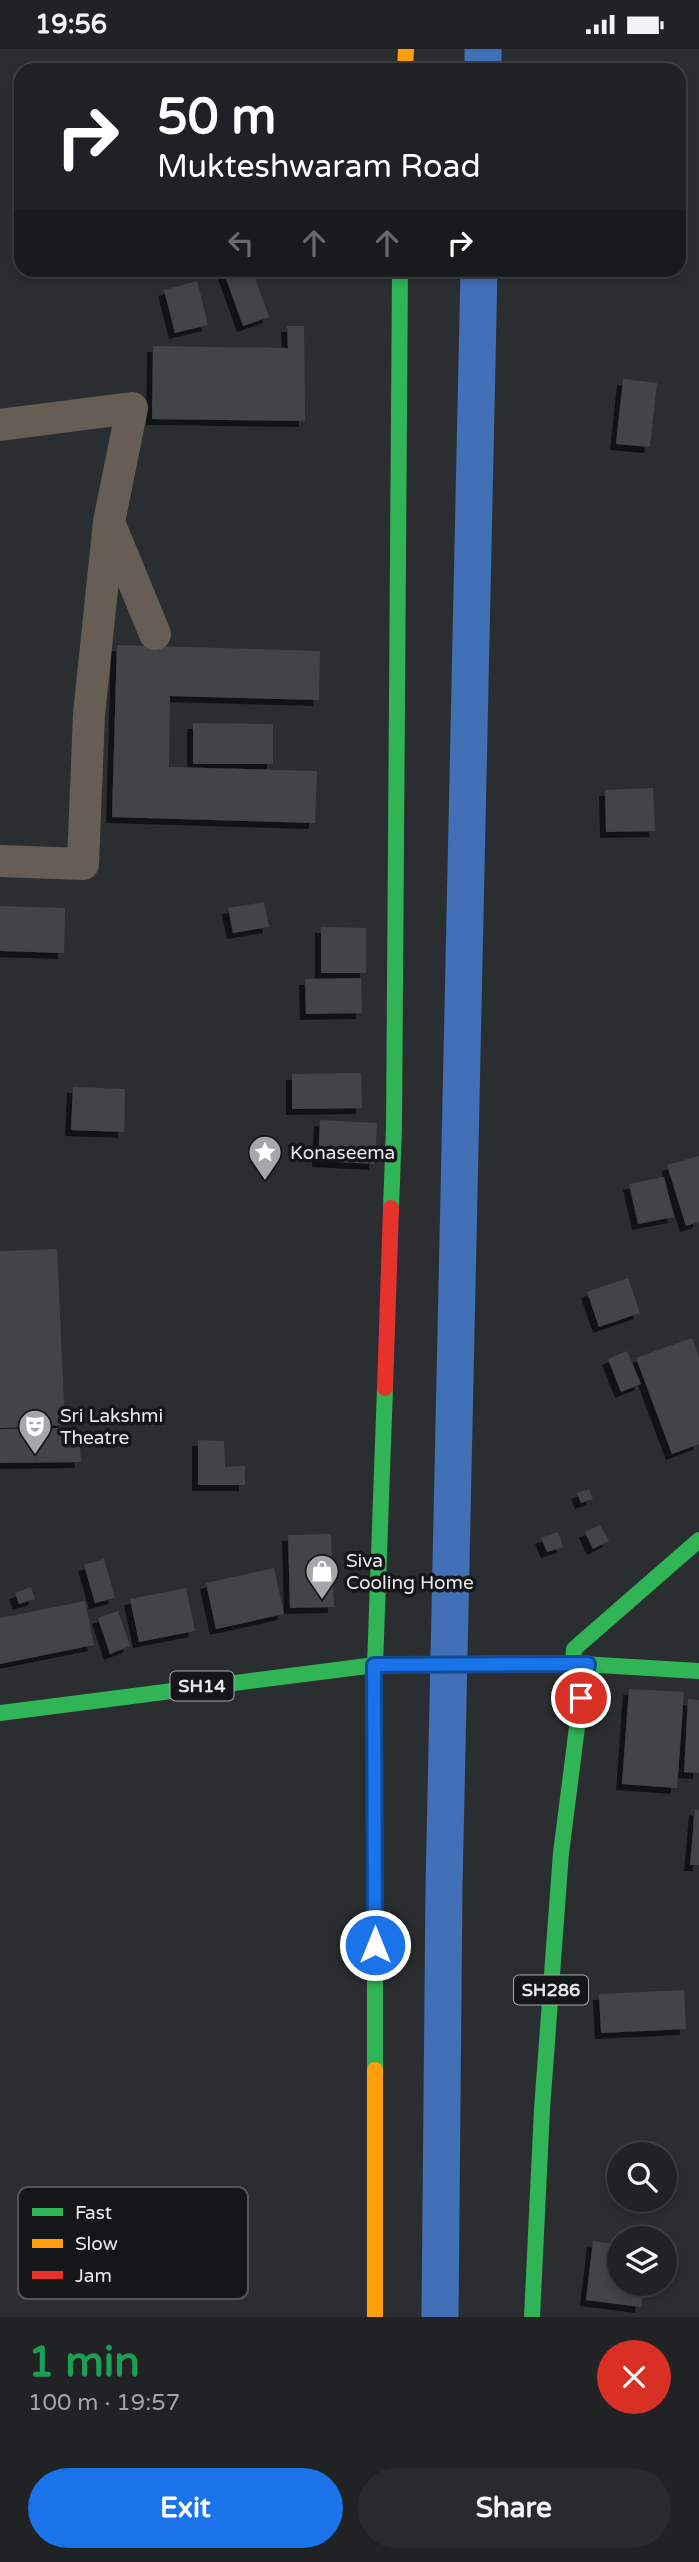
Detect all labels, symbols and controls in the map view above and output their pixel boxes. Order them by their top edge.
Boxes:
text: 19:56 [35,9,107,40]
text: 50 m [157,88,276,147]
icon: right [42,91,133,182]
text: Mukteshwaram Road [157,148,481,186]
icon: left [222,224,260,262]
icon: ahead [295,224,333,262]
icon: ahead [368,224,406,262]
icon: right [441,224,479,262]
place icon: Konaseema [246,1133,284,1182]
place label: Konaseema [290,1142,395,1164]
place label: Sri Lakshmi Theatre [60,1405,163,1449]
theatre icon: Sri Lakshmi Theatre [16,1407,54,1456]
place label: Siva Cooling Home [346,1550,474,1594]
shop icon: Siva Cooling Home [303,1552,341,1601]
pin [551,1668,611,1728]
road number: SH14 [170,1671,234,1701]
icon: arrive [562,1679,600,1717]
position arrow [338,1908,412,1982]
road number: SH286 [514,1975,588,2004]
map controls [607,2142,677,2296]
button: search [607,2142,677,2212]
legend [18,2187,248,2299]
text: Fast [75,2202,112,2224]
button: layers [607,2226,677,2296]
text: Slow [75,2233,118,2255]
text: Jam [75,2265,112,2287]
text: 1 min [28,2337,140,2388]
button: close [597,2340,671,2414]
text: 100 m · 19:57 [28,2389,180,2417]
button: Exit [28,2468,343,2548]
button: Share [357,2468,671,2548]

